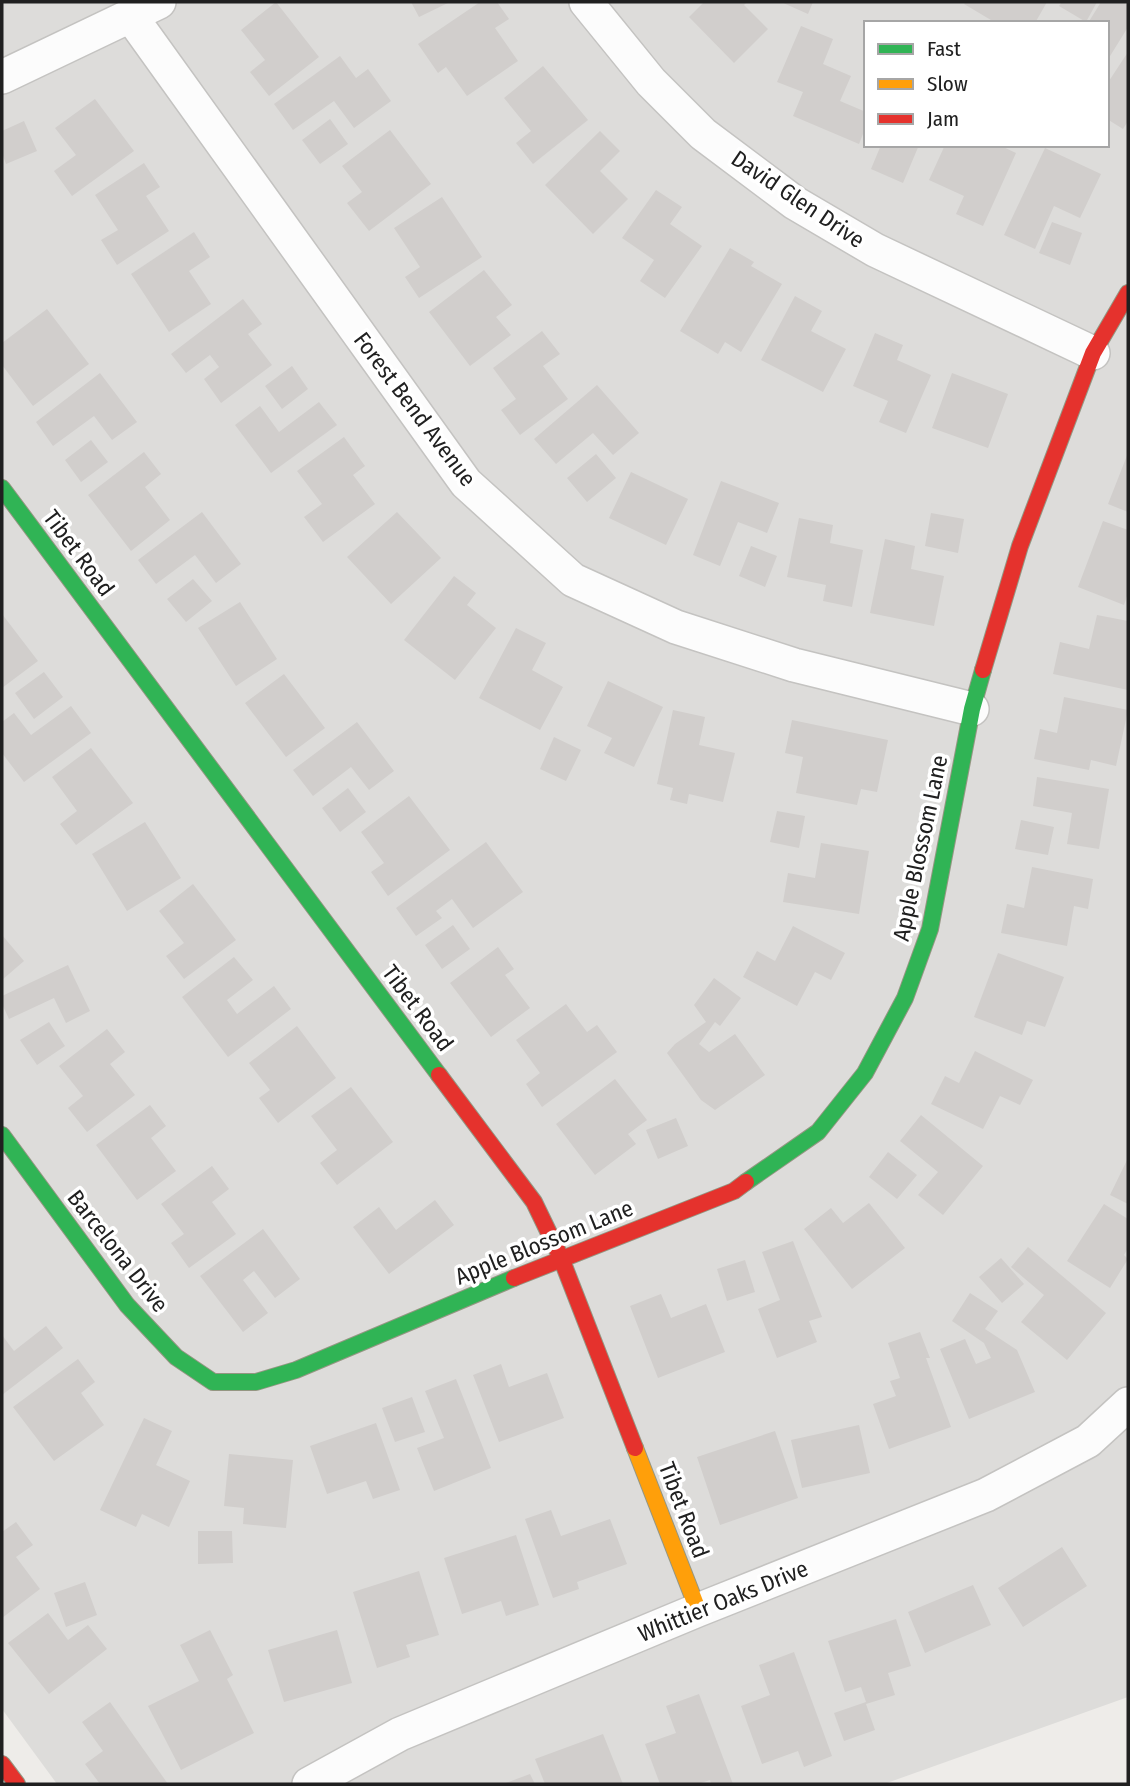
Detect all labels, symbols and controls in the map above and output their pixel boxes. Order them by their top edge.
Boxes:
legend [864,21,1109,147]
text: Fast [927,36,961,62]
text: Slow [927,71,968,97]
text: Jam [927,106,959,132]
street label: David Glen Drive [726,144,870,254]
street label: Forest Bend Avenue [348,326,482,492]
street label: Tibet Road [38,504,120,602]
street label: Apple Blossom Lane [887,752,953,944]
street label: Tibet Road [377,959,459,1057]
street label: Barcelona Drive [62,1184,174,1318]
street label: Apple Blossom Lane [451,1194,637,1290]
street label: Tibet Road [653,1458,715,1562]
street label: Whittier Oaks Drive [634,1554,812,1648]

